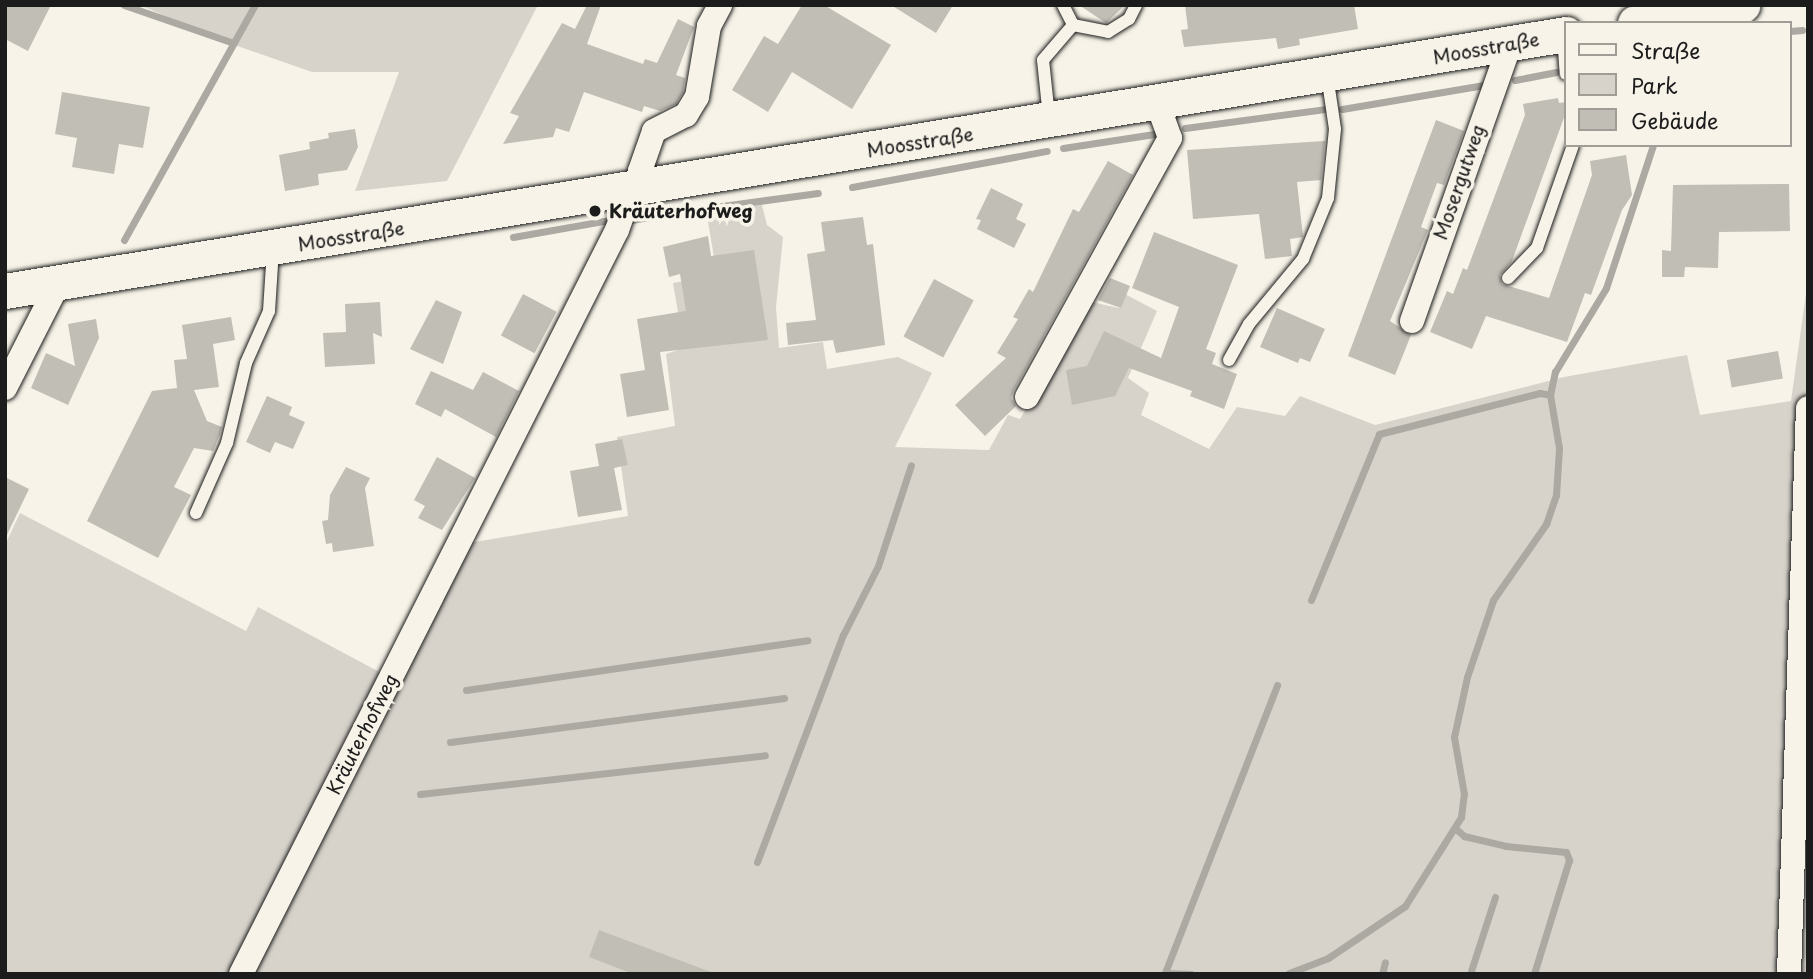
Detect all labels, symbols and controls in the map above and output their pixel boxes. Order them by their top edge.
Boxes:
legend [1564,21,1792,147]
street label: Moosstraße [1431,27,1541,69]
text: Straße [1631,34,1700,66]
text: Park [1631,69,1678,101]
text: Gebäude [1631,104,1718,136]
street label: Mosergutweg [1429,121,1489,243]
street label: Moosstraße [865,122,975,162]
place label: Kräuterhofweg [609,200,753,222]
marker: Kräuterhofweg [587,203,603,219]
street label: Moosstraße [296,216,406,256]
street label: Kräuterhofweg [322,670,402,798]

